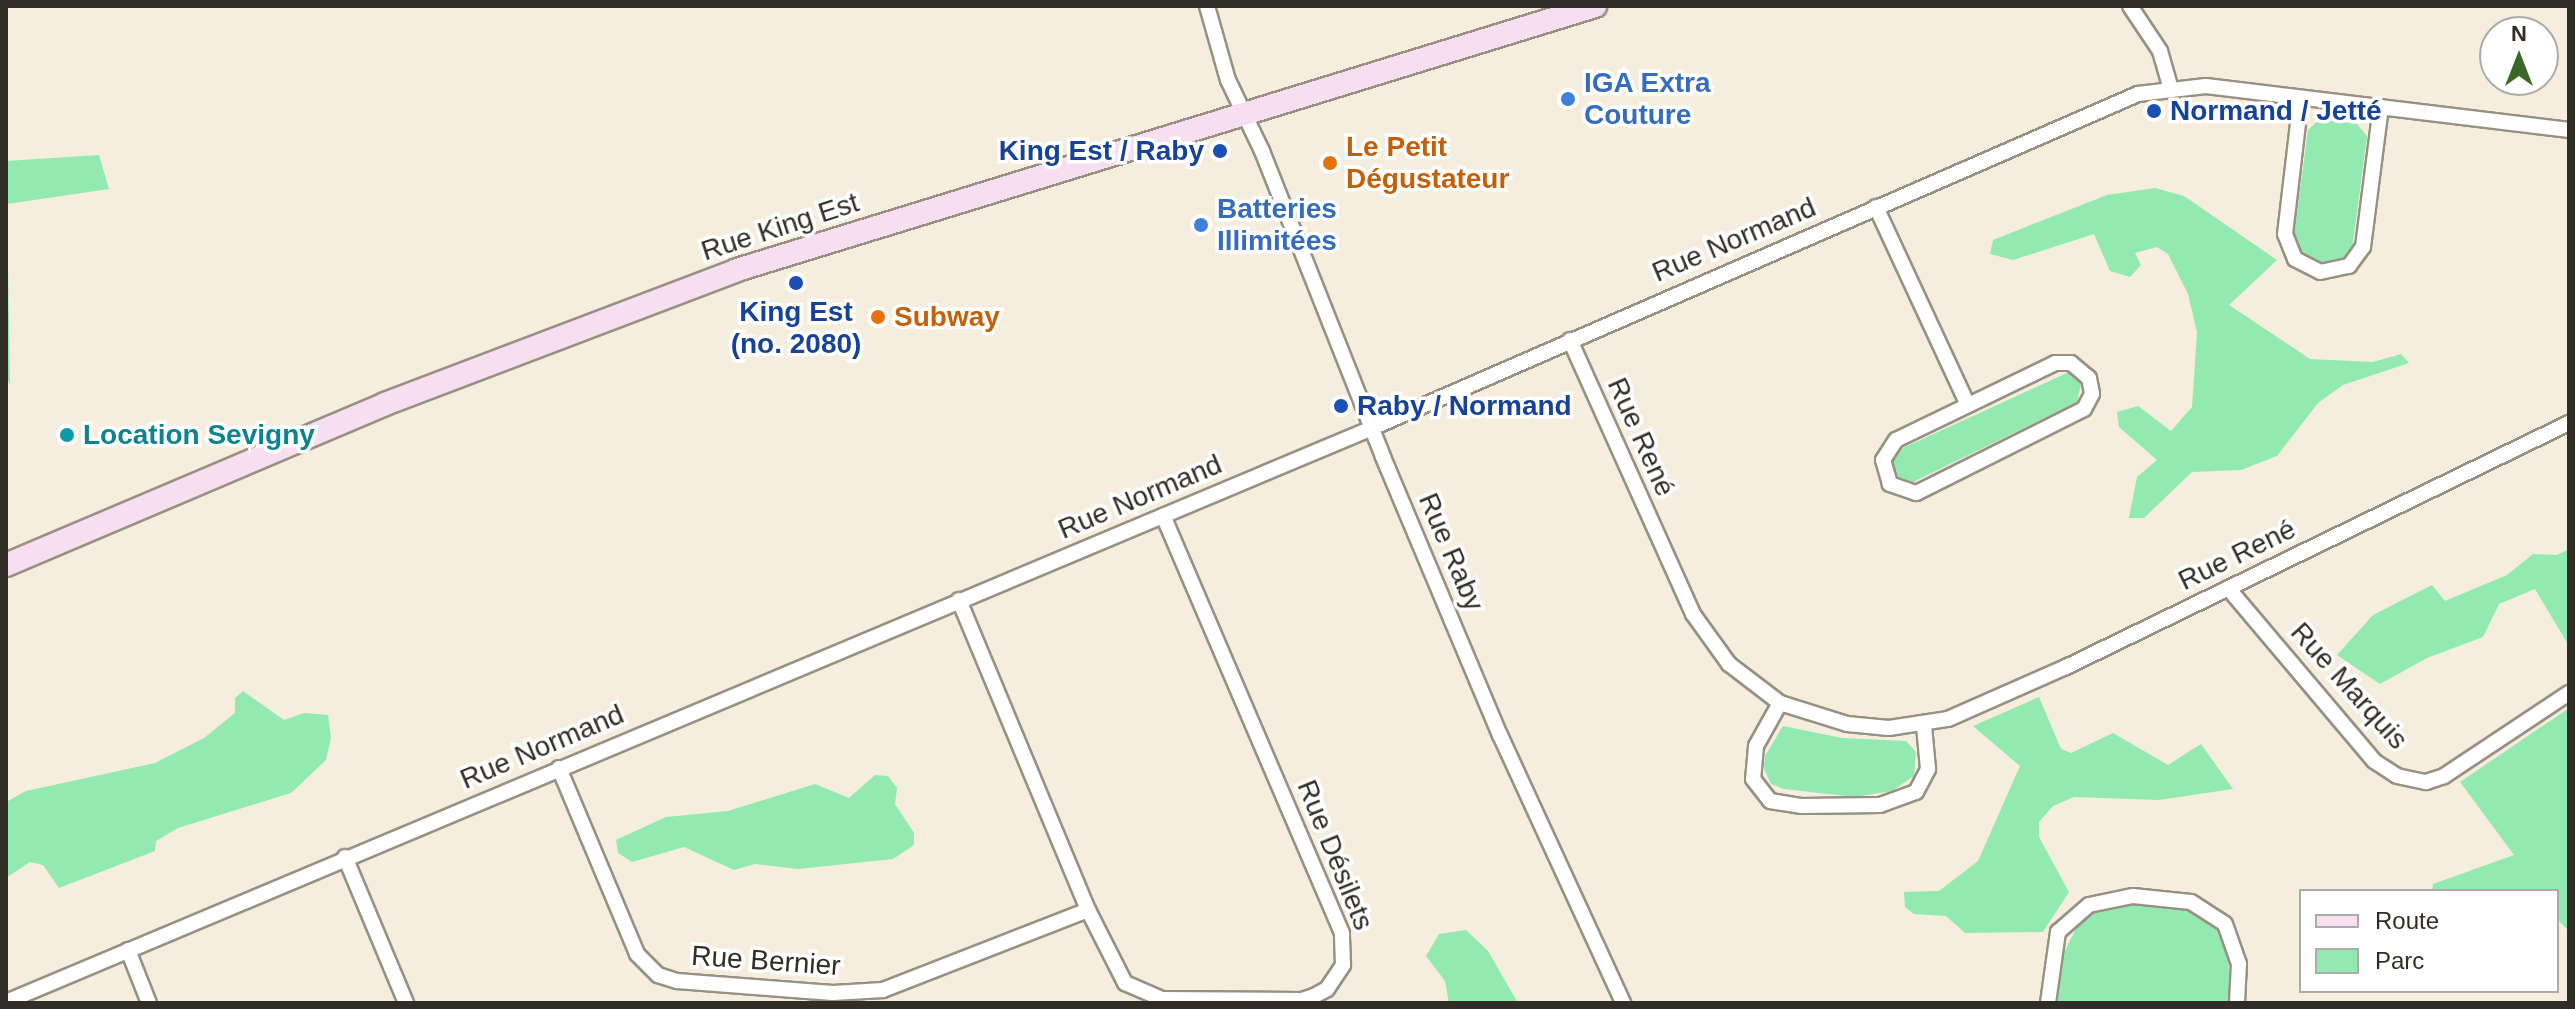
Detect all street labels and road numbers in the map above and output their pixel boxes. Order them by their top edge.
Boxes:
street label: Rue King Est [697,186,863,268]
street label: Rue Normand [1647,190,1821,290]
street label: Rue René [1600,373,1682,501]
street label: Rue Normand [1053,447,1227,547]
street label: Rue Raby [1411,488,1491,616]
street label: Rue René [2173,512,2301,598]
street label: Rue Marquis [2283,616,2415,756]
street label: Rue Normand [455,697,629,797]
street label: Rue Désilets [1290,775,1380,935]
street label: Rue Bernier [690,939,842,983]

